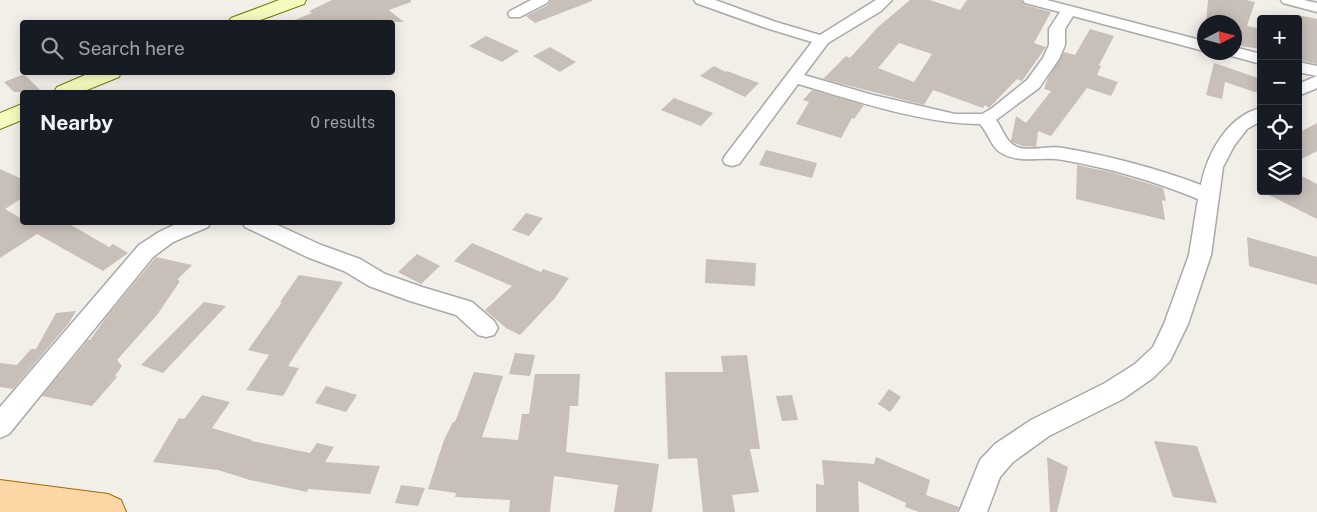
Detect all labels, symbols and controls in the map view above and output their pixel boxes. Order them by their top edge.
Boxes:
north arrow [1197,15,1242,60]
map controls [1257,15,1302,195]
button: + [1257,15,1302,60]
search box [20,20,395,75]
icon: search [38,34,66,62]
text: Search here [78,37,185,59]
button: − [1257,60,1302,105]
button: locate [1257,105,1302,150]
text: Nearby [40,110,113,135]
text: 0 results [310,113,375,132]
button: layers [1257,150,1302,195]

